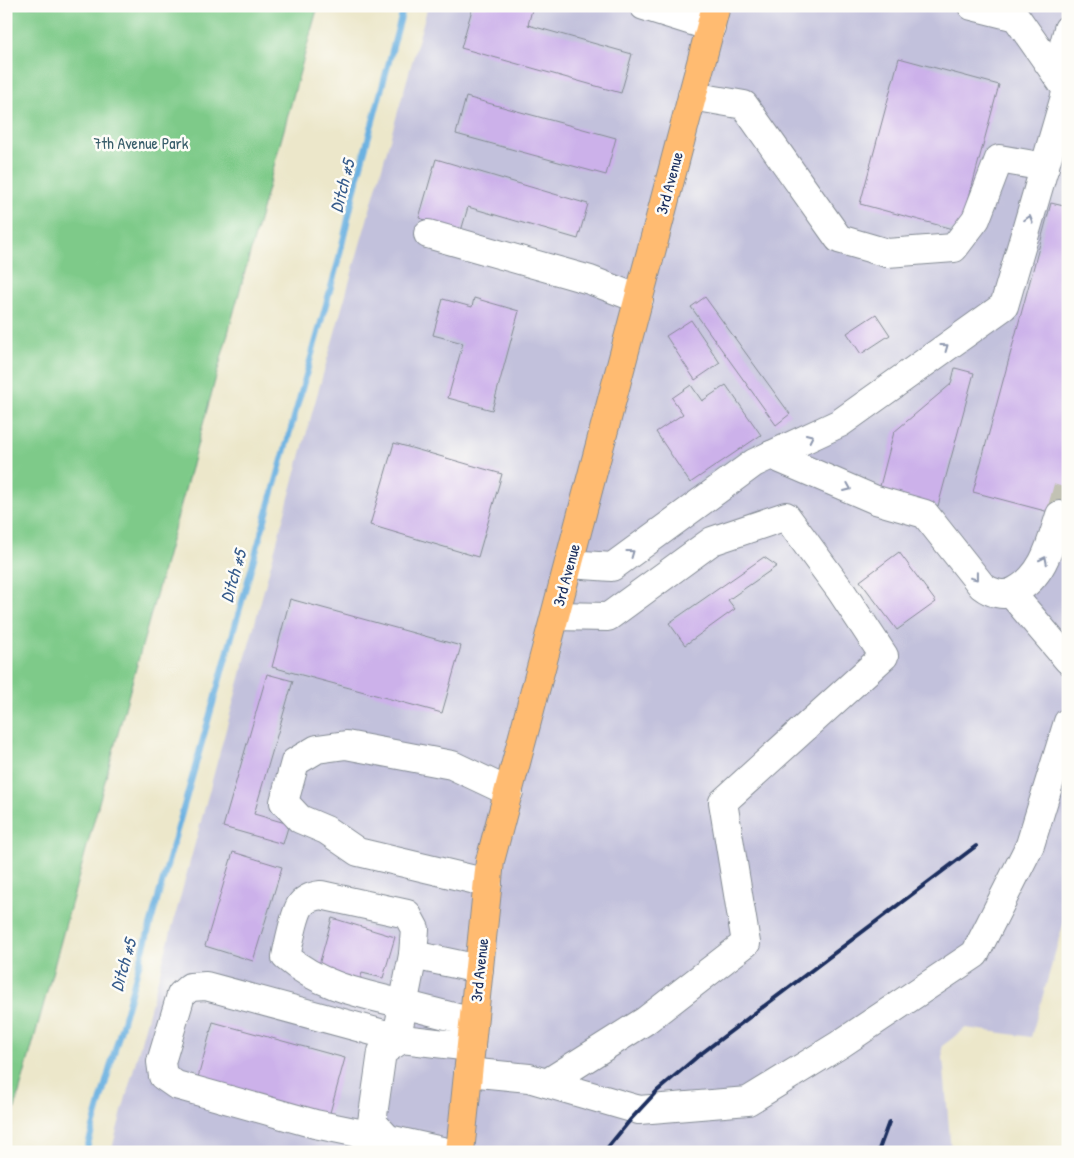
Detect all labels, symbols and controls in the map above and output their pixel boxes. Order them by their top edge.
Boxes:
park label: 7th Avenue Park [94,132,189,154]
street label: 3rd Avenue [650,149,688,217]
water label: Ditch #5 [323,155,361,215]
one-way arrow [1024,215,1034,223]
one-way arrow [940,344,949,354]
one-way arrow [805,433,814,443]
one-way arrow [843,482,852,493]
street label: 3rd Avenue [547,541,585,609]
water label: Ditch #5 [214,545,253,605]
one-way arrow [625,551,634,559]
one-way arrow [1038,556,1048,565]
one-way arrow [970,571,978,580]
water label: Ditch #5 [104,934,143,994]
street label: 3rd Avenue [465,936,493,1003]

